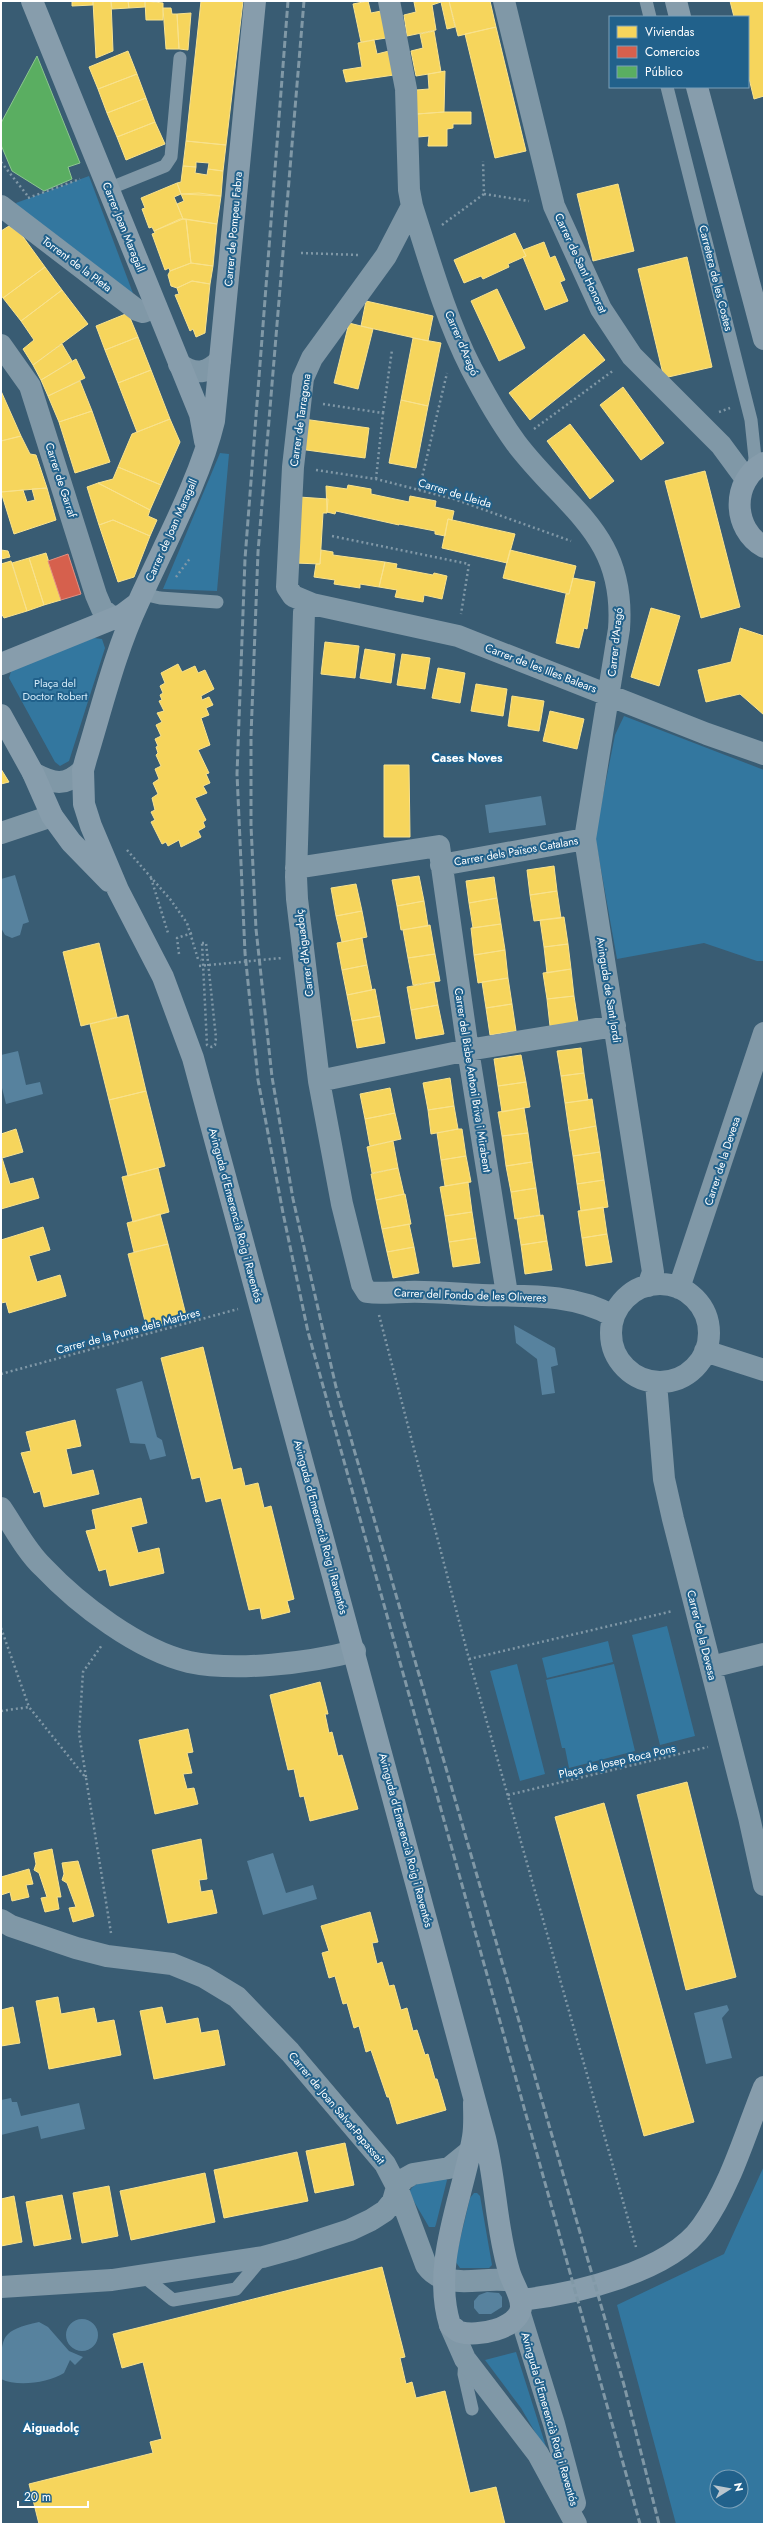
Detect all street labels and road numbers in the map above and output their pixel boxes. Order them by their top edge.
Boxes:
street label: Carrer de Pompeu Fabra [220,171,246,287]
street label: Carrer Joan Maragall [99,180,149,274]
street label: Carrer de Sant Honorat [551,210,611,316]
street label: Carretera de les Costes [695,223,737,333]
street label: Torrent de la Pleta [39,233,115,295]
street label: Carrer d'Aragó [441,308,483,378]
street label: Carrer de Tarragona [286,373,314,467]
street label: Carrer de Garraf [41,440,81,520]
street label: Carrer de Lleida [416,474,494,512]
street label: Carrer de Joan Maragall [141,476,201,584]
street label: Carrer d'Aragó [603,607,627,677]
street label: Carrer de les Illes Balears [483,639,600,697]
street label: Carrer dels Països Catalans [453,832,580,870]
street label: Carrer d'Aiguadolç [291,908,317,998]
street label: Avinguda de Sant Jordi [593,936,625,1044]
street label: Carrer del Bisbe Antoni Briva i Mirabent [451,987,496,1174]
street label: Carrer de la Devesa [700,1115,744,1207]
street label: Avinguda d'Emerencià Roig i Raventós [205,1126,267,1305]
street label: Carrer del Fondo de les Oliveres [394,1284,547,1306]
street label: Carrer de la Punta dels Marbres [54,1304,202,1358]
street label: Avinguda d'Emerencià Roig i Raventós [290,1438,352,1617]
street label: Carrer de la Devesa [683,1588,721,1682]
street label: Plaça de Josep Roca Pons [557,1740,677,1782]
street label: Avinguda d'Emerencià Roig i Raventós [375,1751,437,1930]
street label: Carrer de Joan Salvat-Papasseit [285,2048,389,2168]
street label: Avinguda d'Emerencià Roig i Raventós [518,2330,583,2508]

